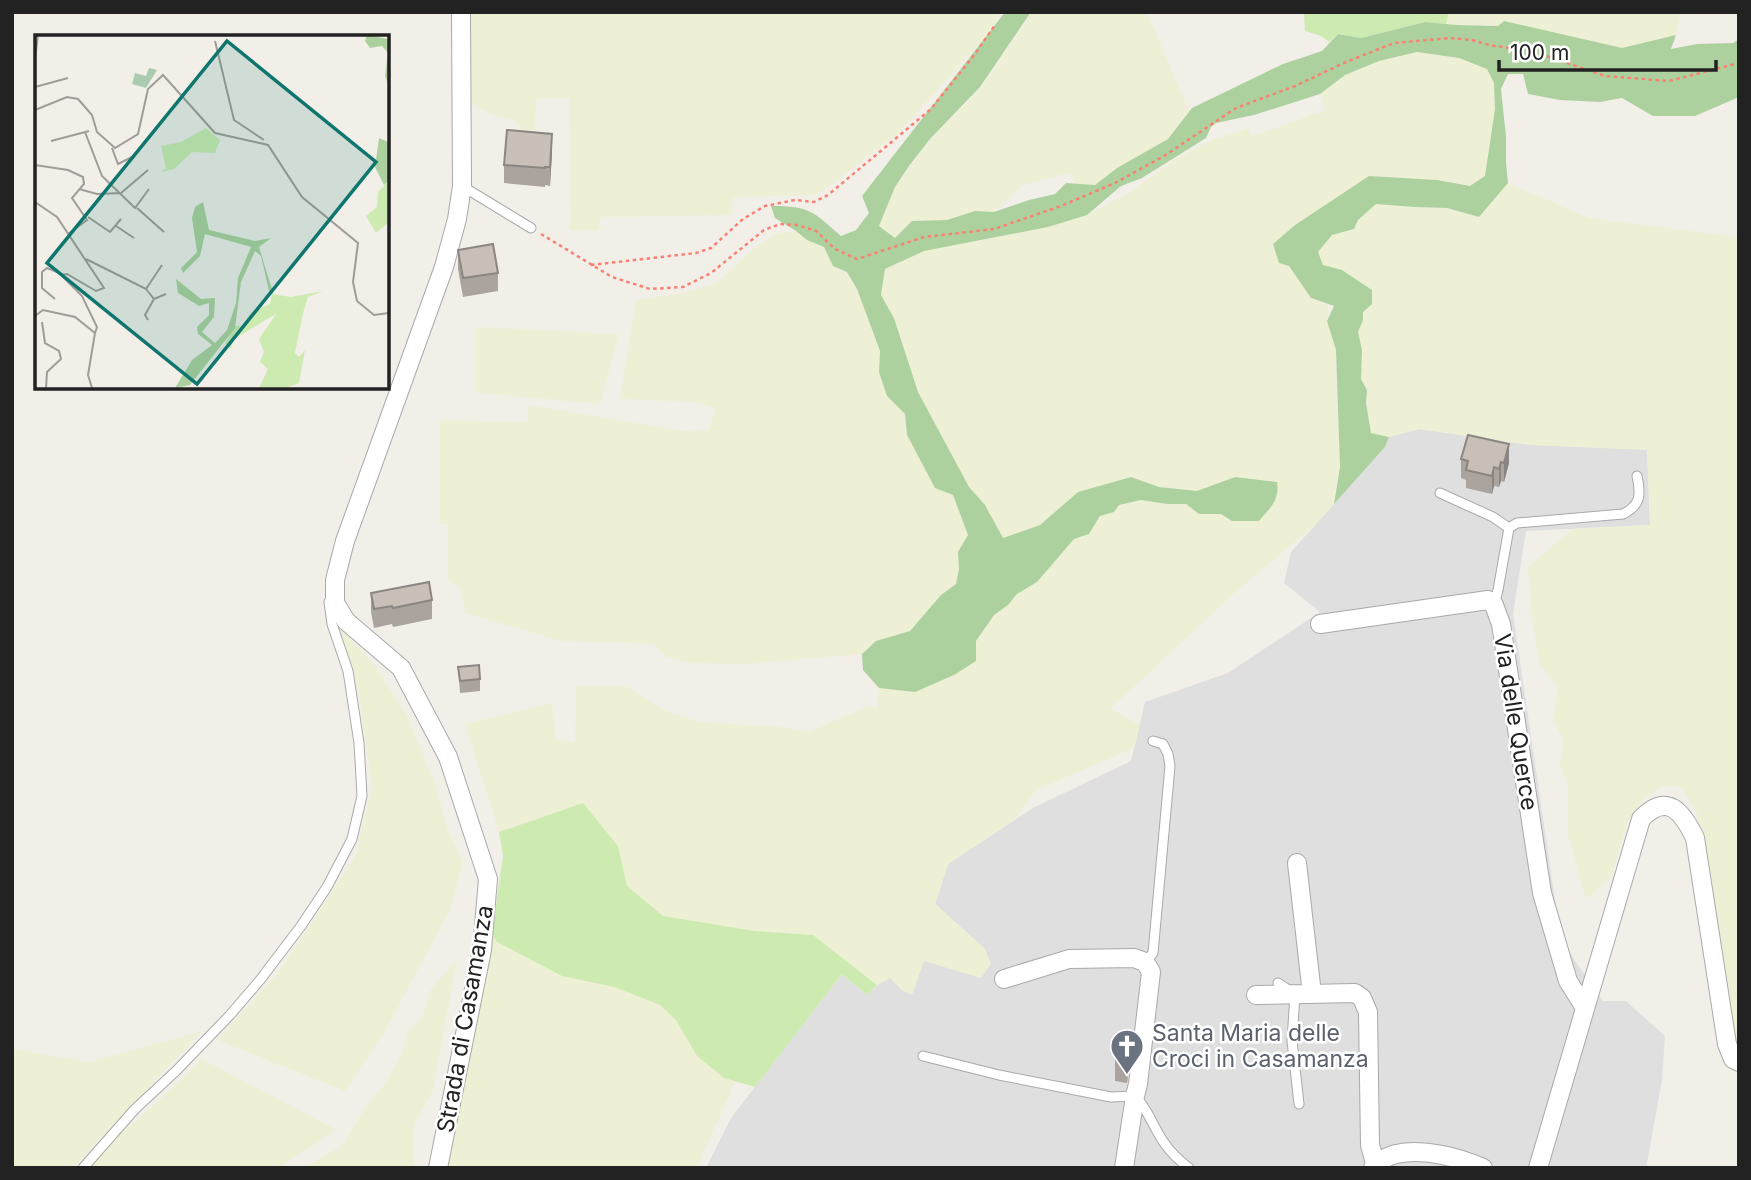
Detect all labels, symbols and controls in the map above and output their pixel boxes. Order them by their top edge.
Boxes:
scale bar [1499,28,1716,72]
inset map [35,35,388,388]
text: 100 m [1510,40,1569,65]
street label: Via delle Querce [1488,632,1544,812]
street label: Strada di Casamanza [431,903,499,1135]
place label: Santa Maria delle Croci in Casamanza [1152,1019,1369,1073]
church icon: Santa Maria delle Croci in Casamanza [1108,1027,1146,1076]

